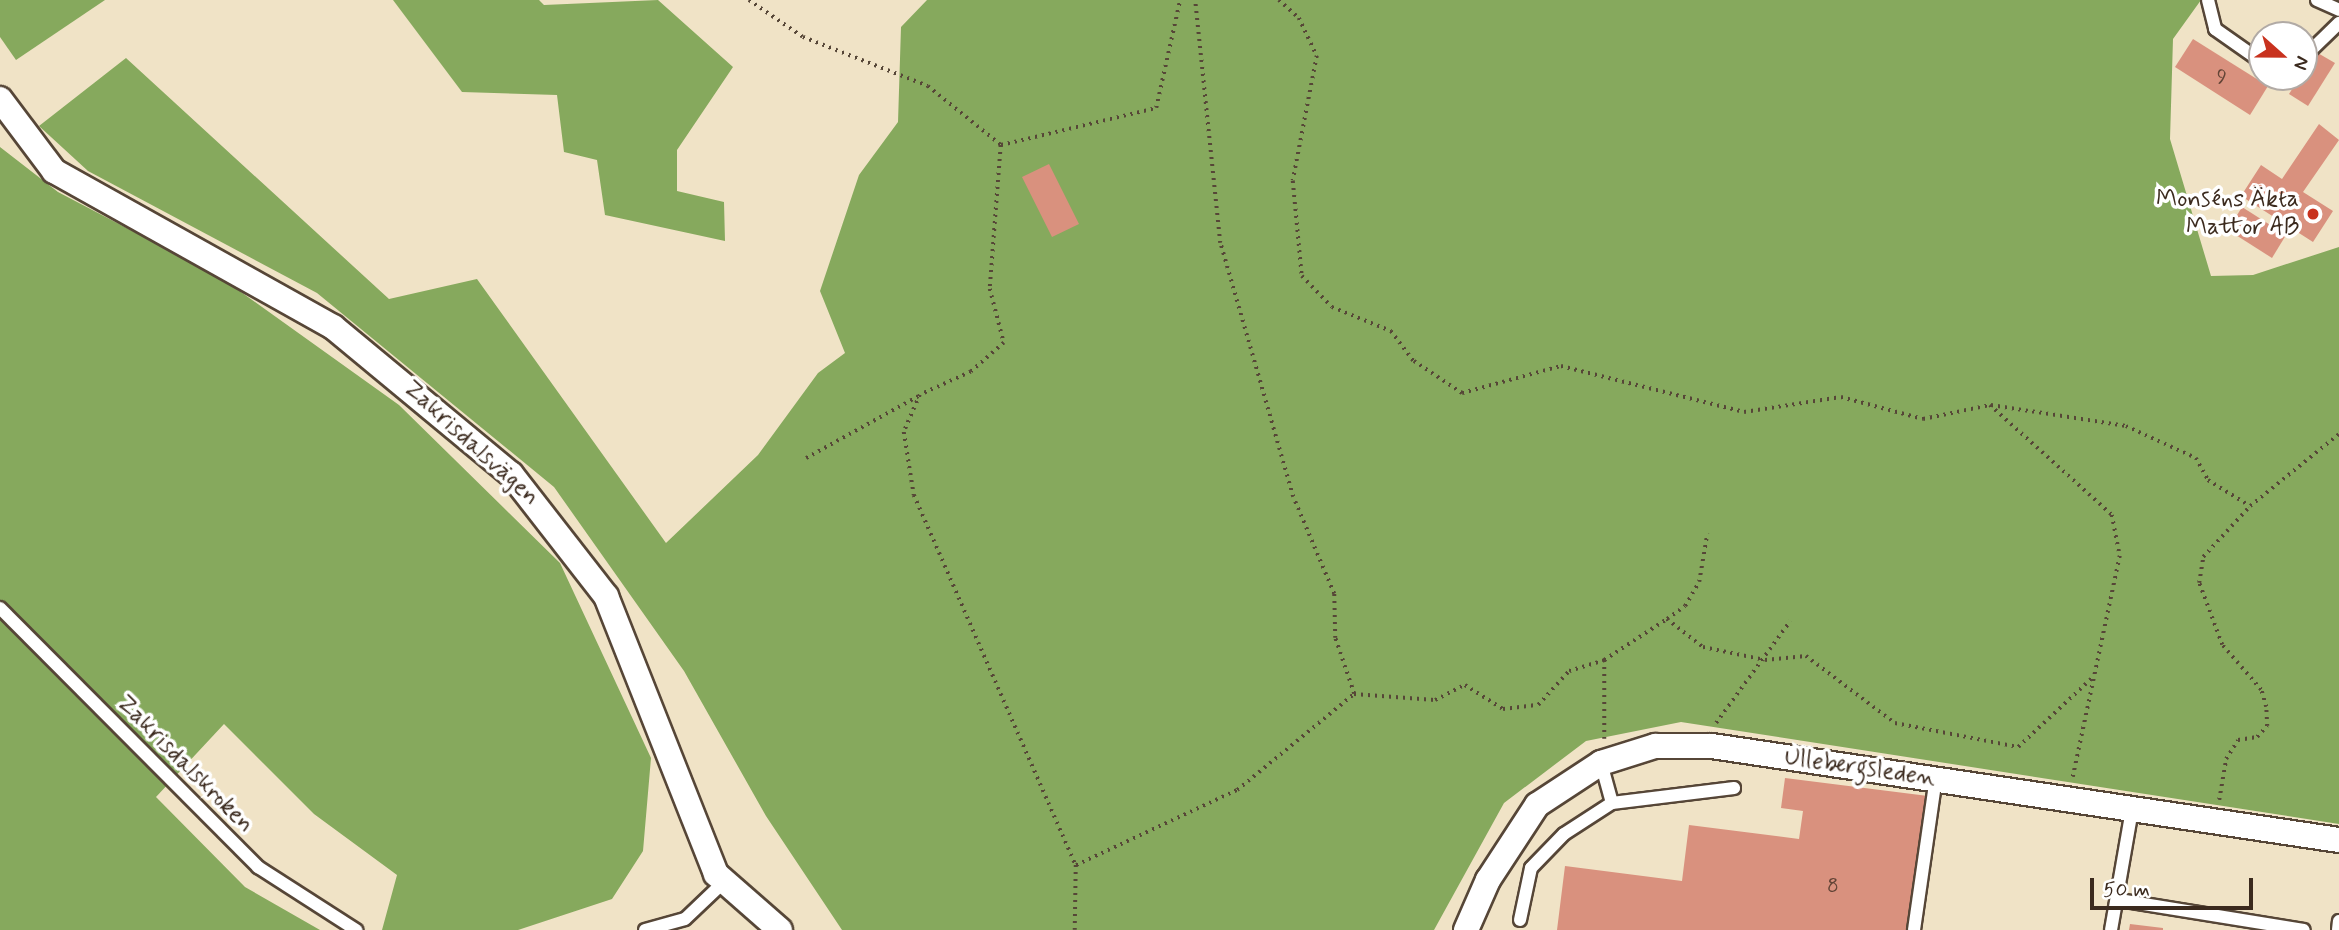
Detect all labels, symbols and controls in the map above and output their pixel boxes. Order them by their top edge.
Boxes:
north arrow [2248,21,2318,91]
text: N [2287,53,2315,73]
house number: 9 [2217,64,2227,90]
place label: Monséns Äkta Mattor AB [2156,186,2299,242]
marker: Monséns Äkta Mattor AB [2305,206,2321,222]
street label: Zakrisdalsvägen [397,374,545,512]
street label: Zakrisdalskroken [110,689,260,839]
street label: Ullebergsleden [1783,743,1937,793]
scale bar [2094,864,2257,908]
house number: 8 [1827,873,1839,899]
text: 50 m [2103,876,2150,904]

